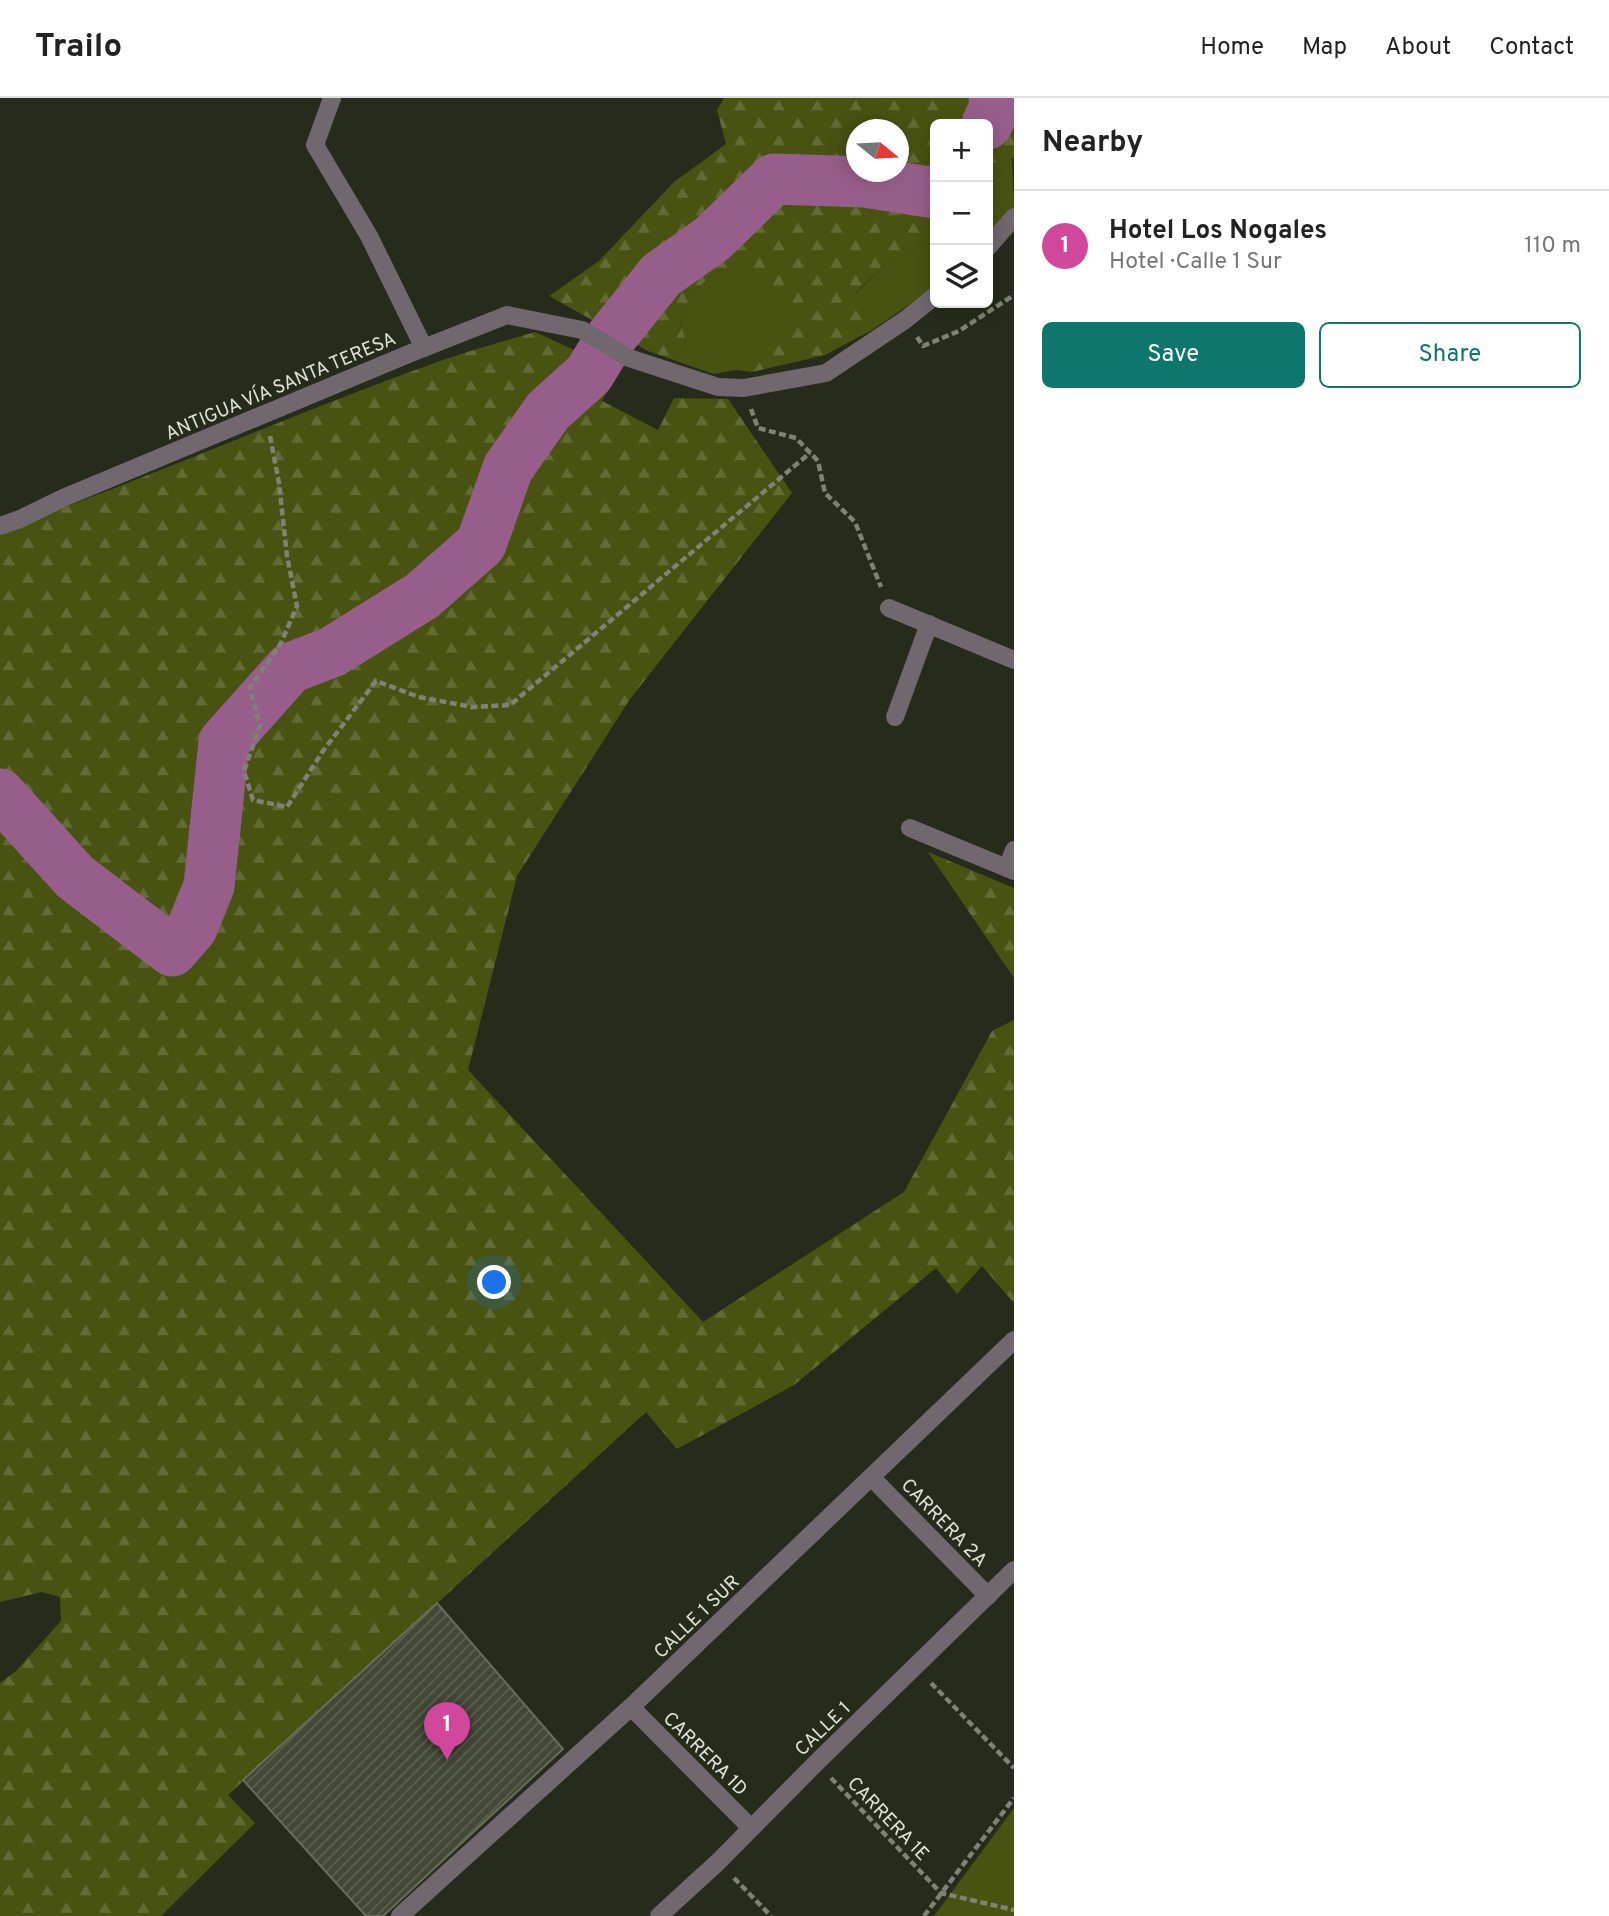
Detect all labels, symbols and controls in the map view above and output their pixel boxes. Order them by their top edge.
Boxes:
text: Trailo [35,27,122,69]
text: Home [1200,33,1264,63]
text: Map [1302,33,1347,63]
text: About [1385,33,1451,63]
text: Contact [1489,33,1574,63]
north arrow [846,119,909,182]
map controls [930,119,993,308]
button: + [930,119,993,182]
text: Nearby [1042,125,1143,162]
button: − [930,182,993,245]
text: Hotel Los Nogales [1109,215,1327,248]
text: 1 [1060,232,1070,261]
text: 110 m [1524,232,1581,261]
button: layers [930,245,993,308]
text: Hotel · Calle 1 Sur [1109,248,1282,277]
button: Save [1042,322,1305,388]
button: Share [1319,322,1581,388]
street label: ANTIGUA VÍA SANTA TERESA [161,326,400,446]
your location [477,1265,511,1299]
street label: CARRERA 2A [895,1474,992,1573]
street label: CALLE 1 SUR [649,1571,745,1664]
street label: CALLE 1 [790,1697,856,1762]
pin: 1 [424,1702,470,1760]
street label: CARRERA 1D [657,1707,752,1802]
street label: CARRERA 1E [841,1772,934,1867]

